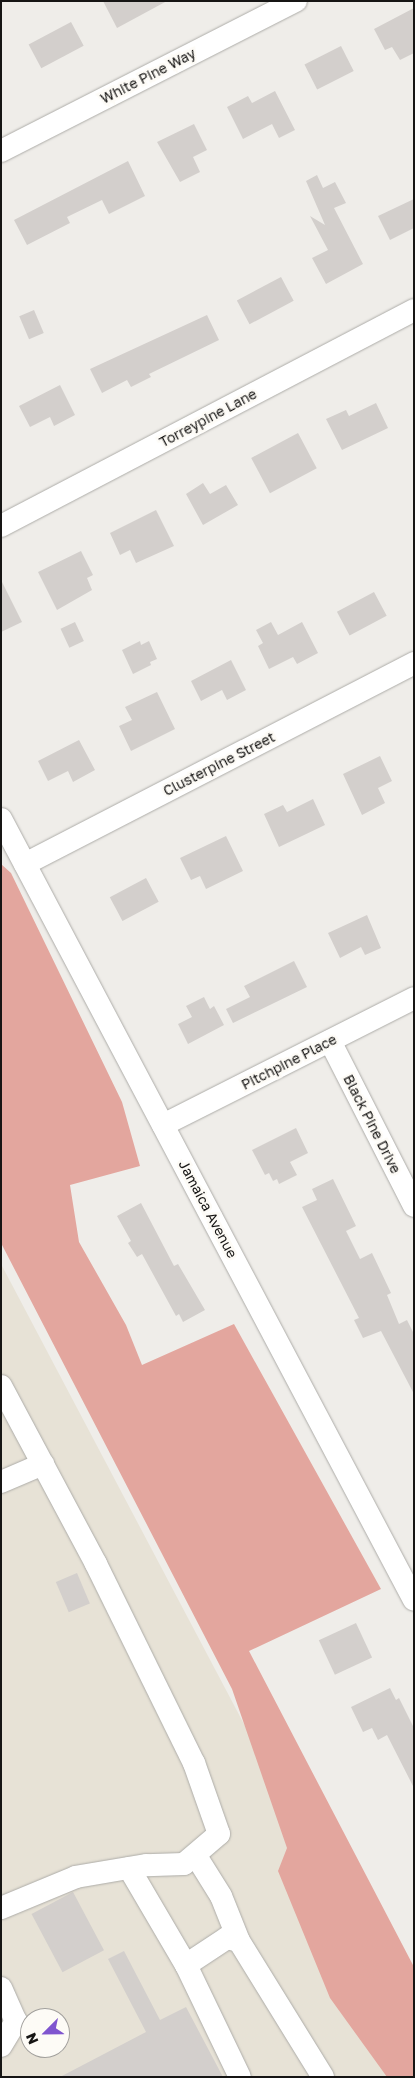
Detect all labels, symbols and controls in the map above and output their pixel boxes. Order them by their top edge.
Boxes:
street label: White Pine Way [98,45,198,107]
street label: Torreypine Lane [157,385,259,451]
street label: Clusterpine Street [160,729,278,799]
street label: Pitchpine Place [239,1031,339,1093]
street label: Black Pine Drive [340,1072,404,1176]
street label: Jamaica Avenue [175,1157,241,1261]
north arrow [20,2008,70,2058]
text: N [22,2030,42,2047]

